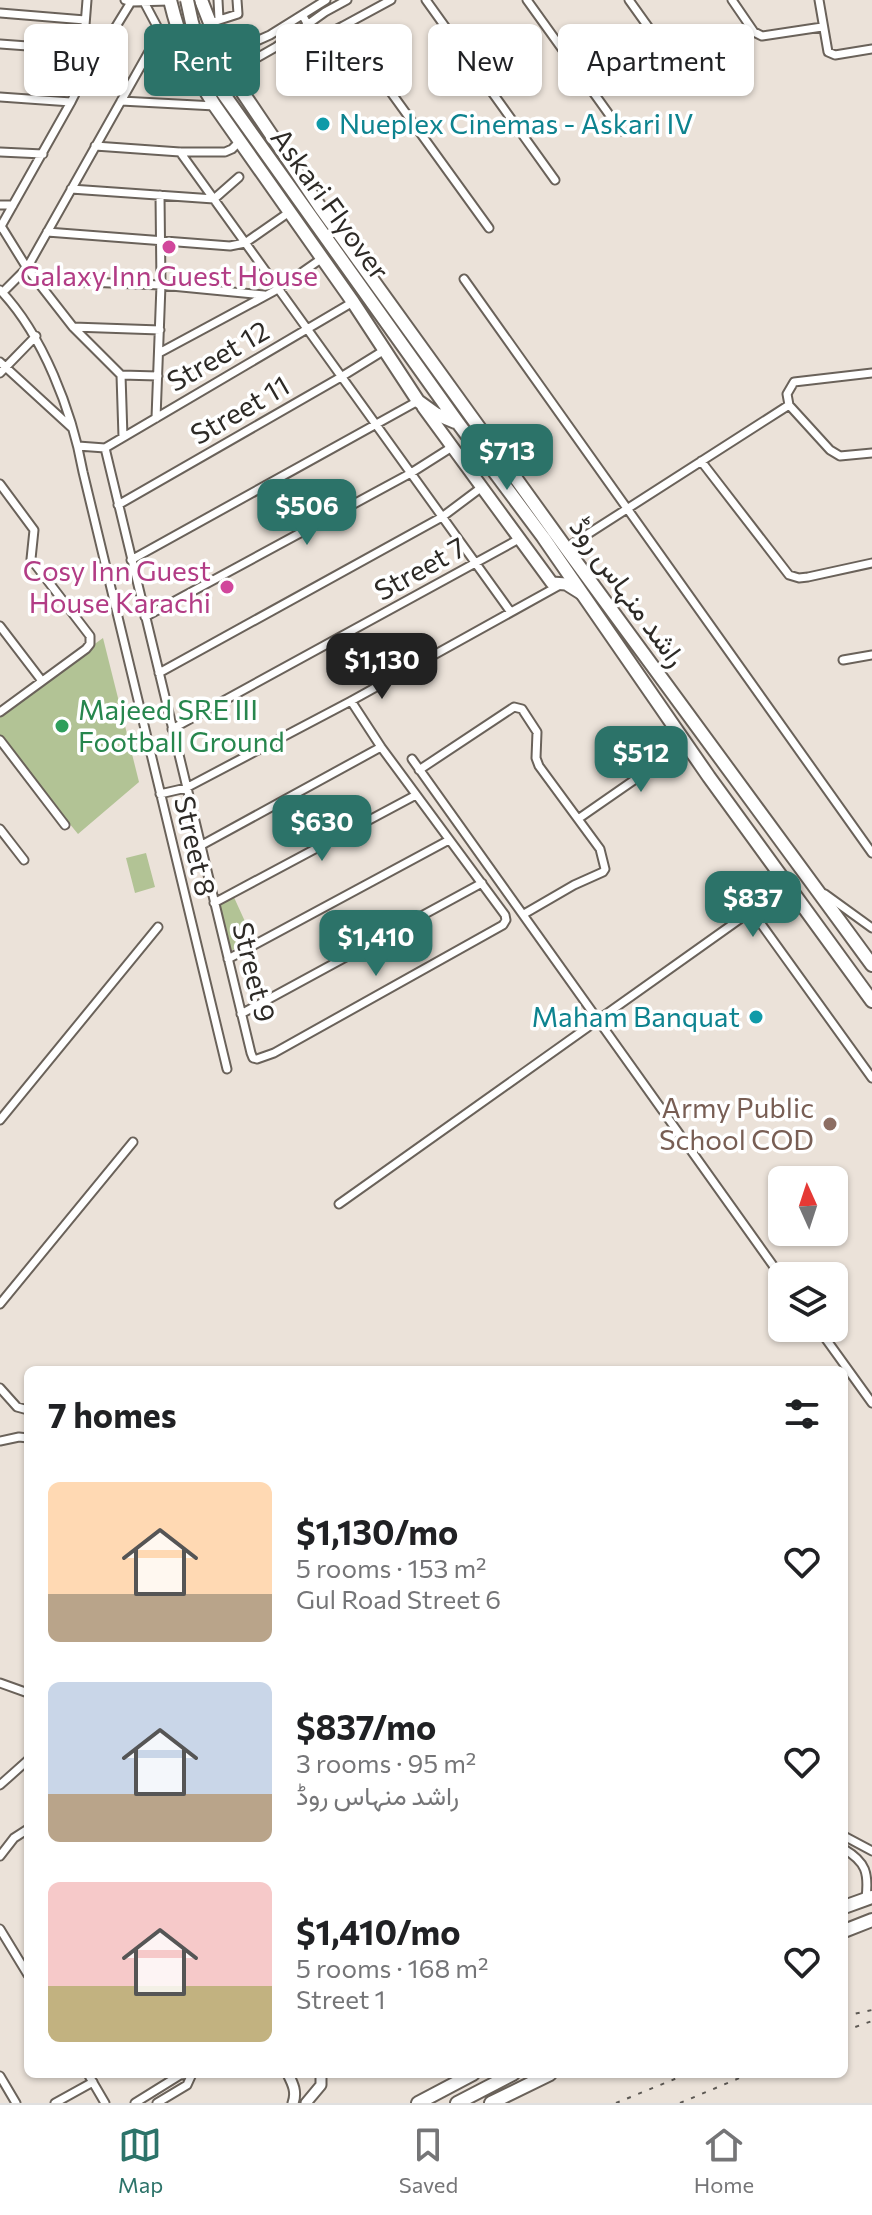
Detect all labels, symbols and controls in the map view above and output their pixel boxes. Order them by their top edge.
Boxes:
chip: Buy [24,24,128,96]
chip: Rent [144,24,260,96]
chip: Filters [276,24,412,96]
chip: New [428,24,542,96]
chip: Apartment [558,24,754,96]
place label: Nueplex Cinemas - Askari IV [339,106,693,140]
marker: Nueplex Cinemas - Askari IV [314,115,332,133]
street label: Askari Flyover [264,121,397,286]
marker: Galaxy Inn Guest House [160,238,178,256]
place label: Galaxy Inn Guest House [20,258,318,292]
street label: Street 12 [161,312,274,398]
street label: Street 11 [184,367,295,451]
pin: $713 [460,424,554,492]
text: $713 [479,434,535,465]
pin: $506 [260,479,354,547]
text: $506 [275,489,339,520]
street label: راشد منہاس روڈ [562,510,694,674]
street label: Street 7 [368,529,471,607]
place label: Cosy Inn Guest House Karachi [23,553,211,619]
marker: Cosy Inn Guest House Karachi [218,578,236,596]
pin: $1,130 [317,633,447,701]
text: $1,130 [344,643,420,674]
place label: Majeed SRE III Football Ground [78,692,285,758]
marker: Majeed SRE III Football Ground [53,717,71,735]
pin: $512 [594,726,688,794]
text: $512 [613,736,669,767]
street label: Street 8 [168,793,224,899]
pin: $630 [275,795,369,863]
text: $630 [290,805,354,836]
pin: $837 [706,871,800,939]
text: $837 [723,881,783,912]
pin: $1,410 [311,910,441,978]
street label: Street 9 [226,918,284,1025]
text: $1,410 [337,920,415,951]
place label: Maham Banquat [531,999,740,1033]
marker: Maham Banquat [747,1008,765,1026]
place label: Army Public School COD [659,1090,814,1156]
marker: Army Public School COD [821,1115,839,1133]
north arrow [768,1166,848,1246]
map controls [768,1166,848,1342]
button: layers [768,1262,848,1342]
icon: filters [780,1392,824,1436]
text: 7 homes [48,1393,177,1435]
text: $1,130/mo [296,1510,458,1552]
icon: home [112,1514,208,1610]
icon: heart [780,1540,824,1584]
text: 5 rooms · 153 m² [296,1552,487,1583]
text: Gul Road Street 6 [296,1583,501,1614]
text: $837/mo [296,1705,436,1747]
icon: home [112,1714,208,1810]
icon: heart [780,1740,824,1784]
text: 3 rooms · 95 m² [296,1747,476,1778]
text: راشد منہاس روڈ [296,1779,459,1810]
text: $1,410/mo [296,1910,461,1952]
icon: home [112,1914,208,2010]
icon: heart [780,1940,824,1984]
text: 5 rooms · 168 m² [296,1952,488,1983]
text: Street 1 [296,1983,386,2014]
tab: Map [118,2123,163,2198]
tab: Saved [399,2123,458,2198]
tab: Home [694,2123,754,2198]

